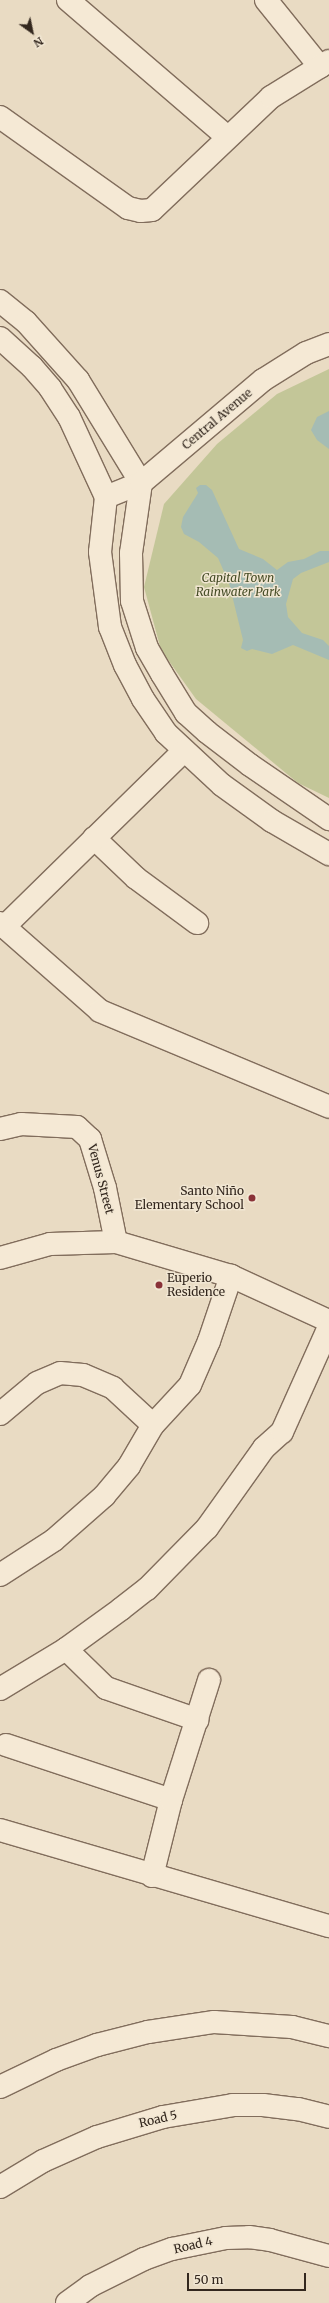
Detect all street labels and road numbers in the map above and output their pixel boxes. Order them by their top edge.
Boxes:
street label: Central Avenue [179,386,255,452]
street label: Venus Street [85,1142,117,1216]
street label: Road 5 [137,2108,179,2130]
street label: Road 4 [172,2234,214,2256]

